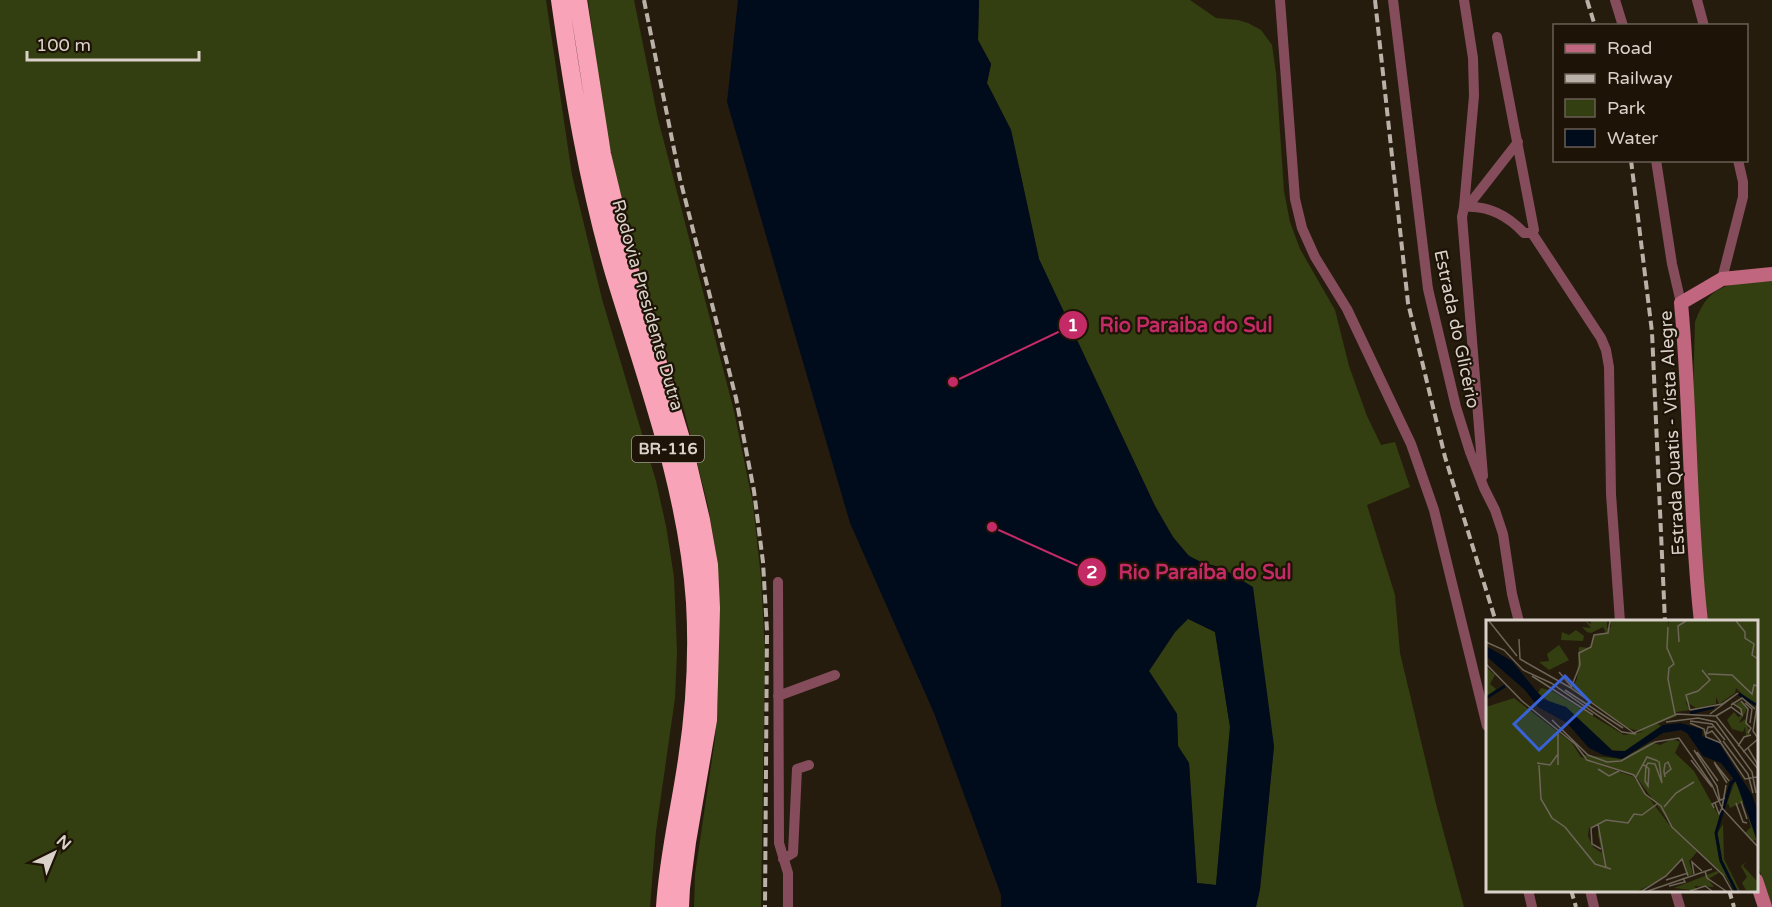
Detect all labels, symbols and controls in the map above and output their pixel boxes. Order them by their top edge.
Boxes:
scale bar [27,24,200,62]
legend [1553,24,1748,162]
text: 100 m [36,34,91,56]
text: Road [1607,37,1652,59]
text: Railway [1607,67,1673,89]
text: Park [1607,97,1646,119]
text: Water [1607,127,1658,149]
street label: Rodovia Presidente Dutra [607,197,689,413]
street label: Estrada do Glicério [1429,248,1485,410]
callout: Rio Paraiba do Sul [1058,306,1285,344]
street label: Estrada Quatis - Vista Alegre [1655,310,1689,556]
text: 1 [1067,314,1079,336]
text: Rio Paraiba do Sul [1100,314,1272,338]
road number: BR-116 [632,436,704,462]
callout: Rio Paraíba do Sul [1077,553,1303,591]
text: 2 [1086,561,1098,583]
text: Rio Paraíba do Sul [1119,561,1291,585]
inset map [1486,620,1757,892]
north arrow [24,823,84,883]
text: N [52,831,75,854]

